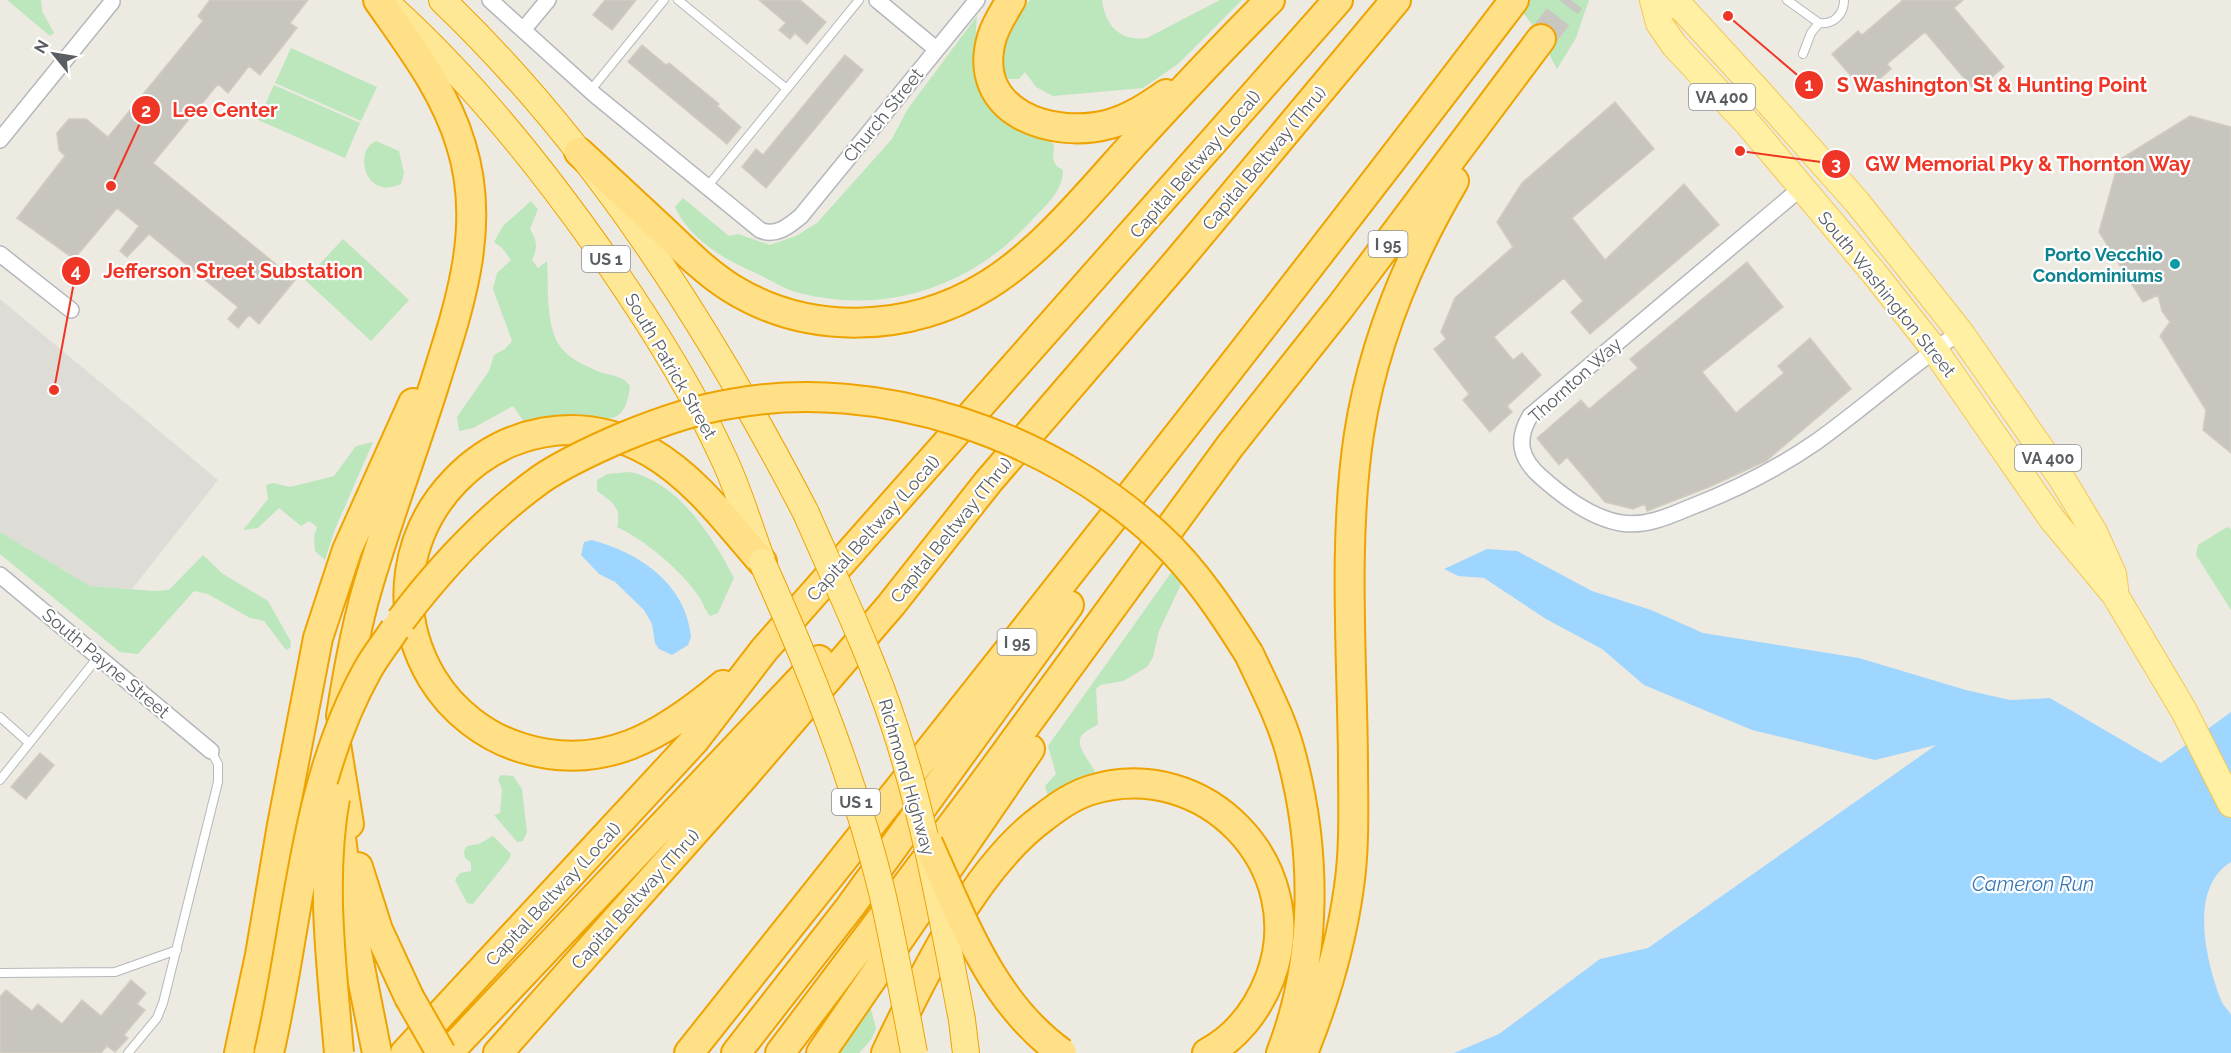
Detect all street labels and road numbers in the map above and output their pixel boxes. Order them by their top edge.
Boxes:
street label: Church Street [839,64,927,166]
street label: Capital Beltway (Thru) [1198,82,1330,234]
road number: VA 400 [1689,84,1755,110]
street label: Capital Beltway (Local) [1125,86,1265,242]
street label: South Washington Street [1814,207,1960,381]
road number: I 95 [1368,231,1408,257]
road number: US 1 [582,246,630,272]
street label: South Patrick Street [621,290,721,442]
street label: Thornton Way [1524,333,1626,427]
road number: VA 400 [2015,445,2081,471]
street label: Capital Beltway (Local) [802,451,944,605]
street label: Capital Beltway (Thru) [886,453,1016,607]
street label: South Payne Street [38,604,174,722]
road number: I 95 [998,629,1036,655]
street label: Richmond Highway [875,696,939,858]
road number: US 1 [832,789,880,815]
street label: Capital Beltway (Local) [481,818,625,970]
street label: Capital Beltway (Thru) [567,824,704,973]

